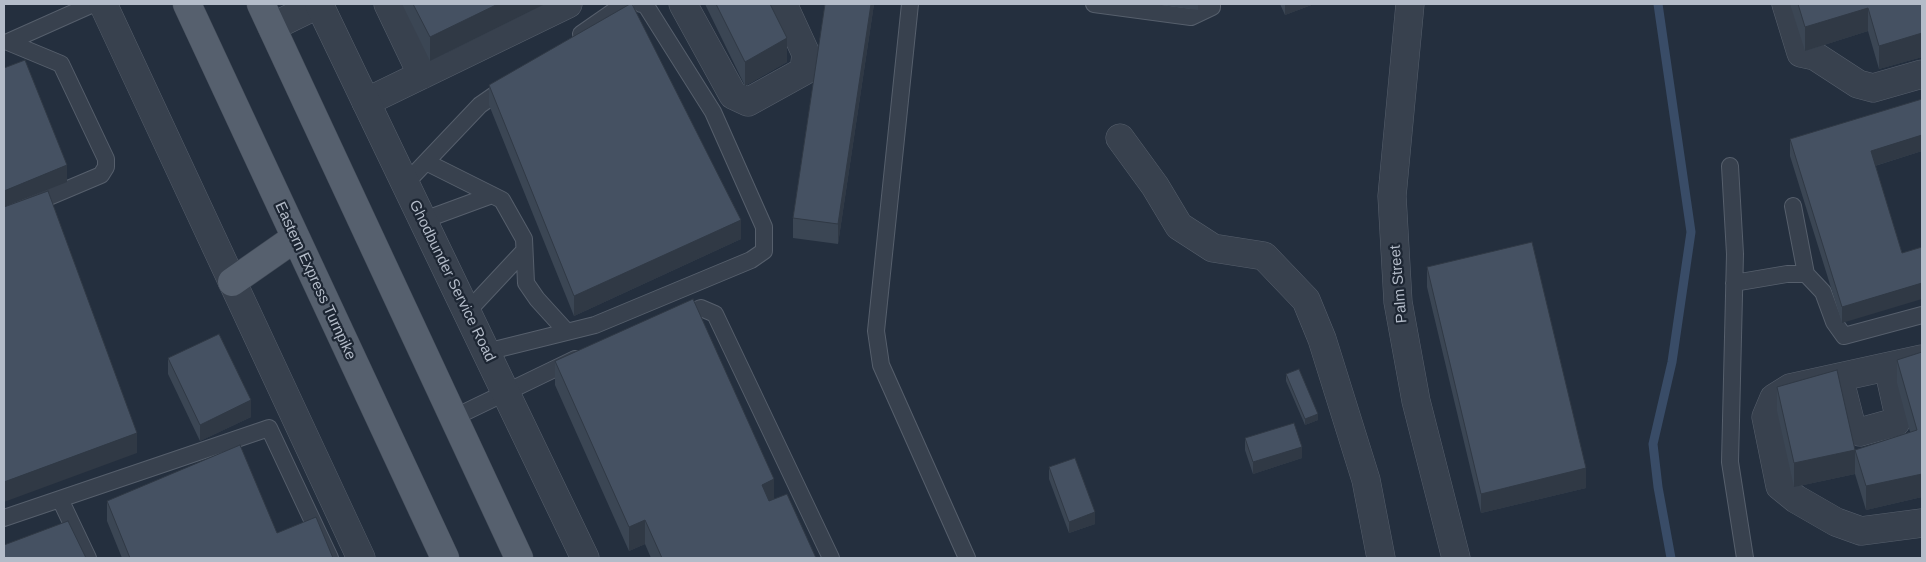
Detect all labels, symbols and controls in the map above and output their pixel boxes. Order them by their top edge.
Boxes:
street label: Ghodbunder Service Road [405,197,499,365]
street label: Eastern Express Turnpike [270,199,360,363]
street label: Palm Street [1387,244,1411,324]

